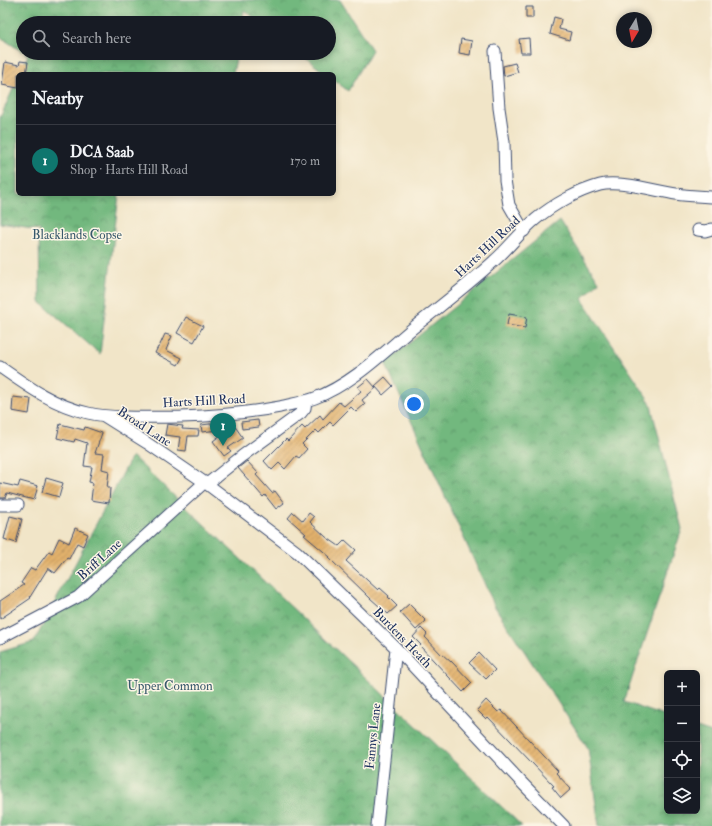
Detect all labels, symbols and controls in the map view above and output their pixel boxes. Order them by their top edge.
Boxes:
north arrow [616,12,652,48]
search box [16,16,336,60]
icon: search [30,27,52,49]
text: Search here [62,29,131,48]
text: Nearby [32,88,83,109]
text: DCA Saab [70,143,134,162]
text: 1 [43,153,47,169]
text: 170 m [290,153,320,169]
text: Shop · Harts Hill Road [70,162,188,178]
street label: Harts Hill Road [452,212,524,281]
park label: Blacklands Copse [32,227,122,244]
street label: Harts Hill Road [162,391,246,411]
your location [404,394,424,414]
street label: Broad Lane [115,404,175,450]
pin: 1 [210,413,236,446]
street label: Briff Lane [74,535,125,584]
street label: Burdens Heath [369,604,435,671]
map controls [664,670,700,814]
button: + [664,670,700,706]
park label: Upper Common [127,678,213,695]
street label: Fannys Lane [362,702,385,770]
button: − [664,706,700,742]
button: locate [664,742,700,778]
button: layers [664,778,700,814]

